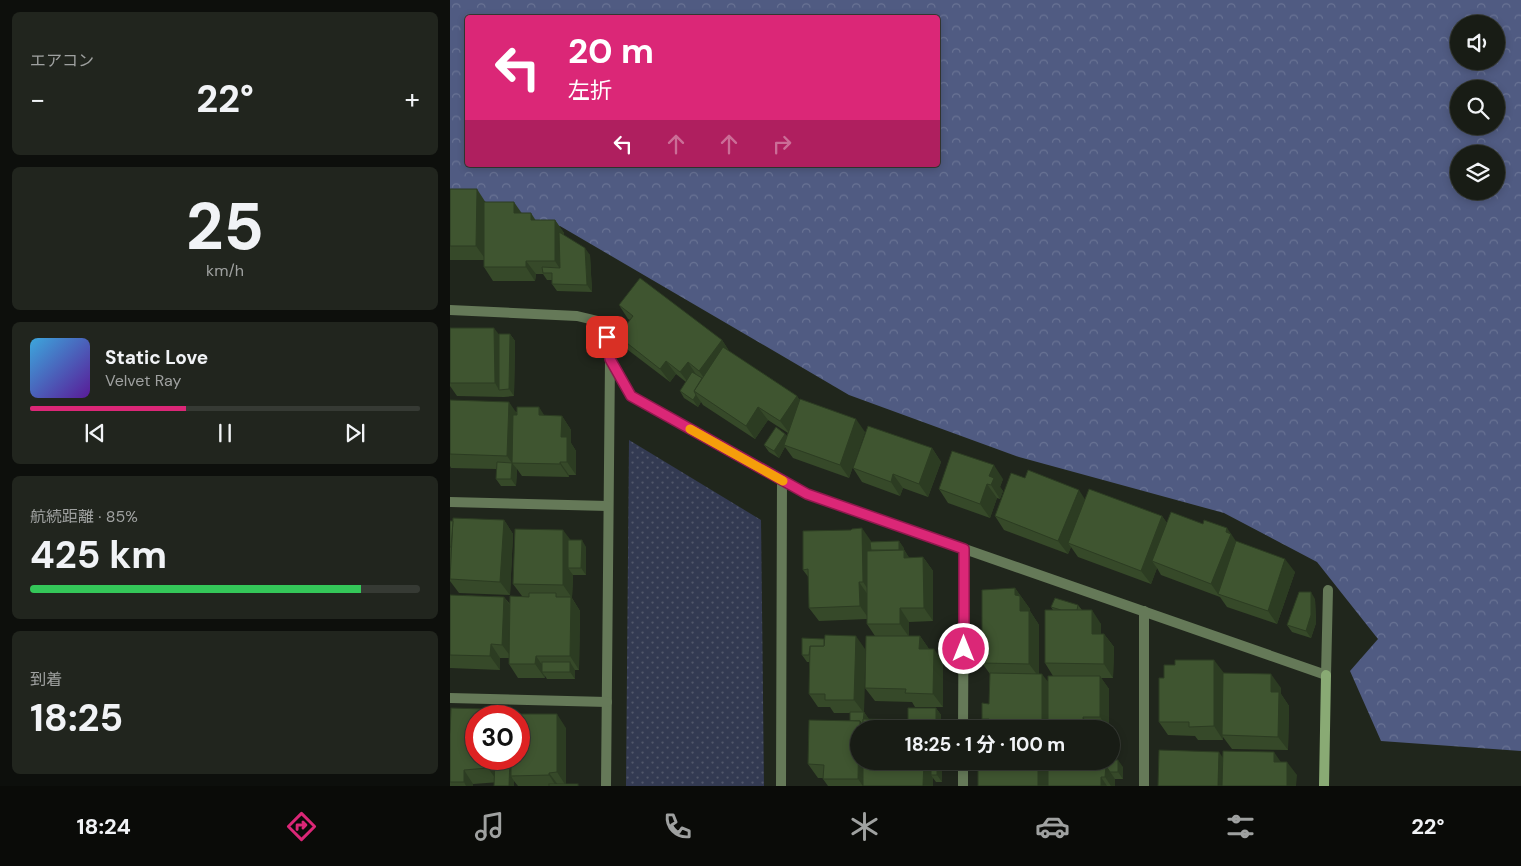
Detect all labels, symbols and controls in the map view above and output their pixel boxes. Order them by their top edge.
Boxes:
map controls [1450,15,1505,200]
button: sound [1450,15,1505,70]
text: 20 m [568,28,654,74]
icon: left [485,35,550,100]
text: エアコン [30,50,94,71]
text: 22° [196,74,254,124]
text: 左折 [568,76,612,105]
button: search [1450,80,1505,135]
text: − [30,81,45,118]
text: + [405,81,420,118]
icon: left [609,130,637,158]
icon: ahead [662,130,690,158]
icon: ahead [715,130,743,158]
icon: right [768,130,796,158]
button: layers [1450,145,1505,200]
text: 25 [186,185,264,269]
text: km/h [206,260,244,281]
pin [586,316,628,358]
icon: arrive [593,323,621,351]
text: Static Love [105,345,208,370]
text: Velvet Ray [105,370,181,391]
icon: previous [81,419,109,447]
icon: pause [211,419,239,447]
icon: next [341,419,369,447]
text: 航続距離 · 85% [30,506,138,527]
text: 425 km [30,530,167,580]
position arrow [937,622,989,674]
text: 到着 [30,669,62,690]
text: 18:25 [30,693,123,743]
speed limit sign: 30 [465,705,530,770]
text: 18:25 · 1 分 · 100 m [905,732,1065,757]
icon: directions [284,809,319,844]
icon: music [472,809,507,844]
icon: phone [660,809,695,844]
icon: climate [847,809,882,844]
icon: car [1035,809,1070,844]
icon: filters [1223,809,1258,844]
text: 18:24 [76,812,131,841]
text: 22° [1411,812,1445,841]

